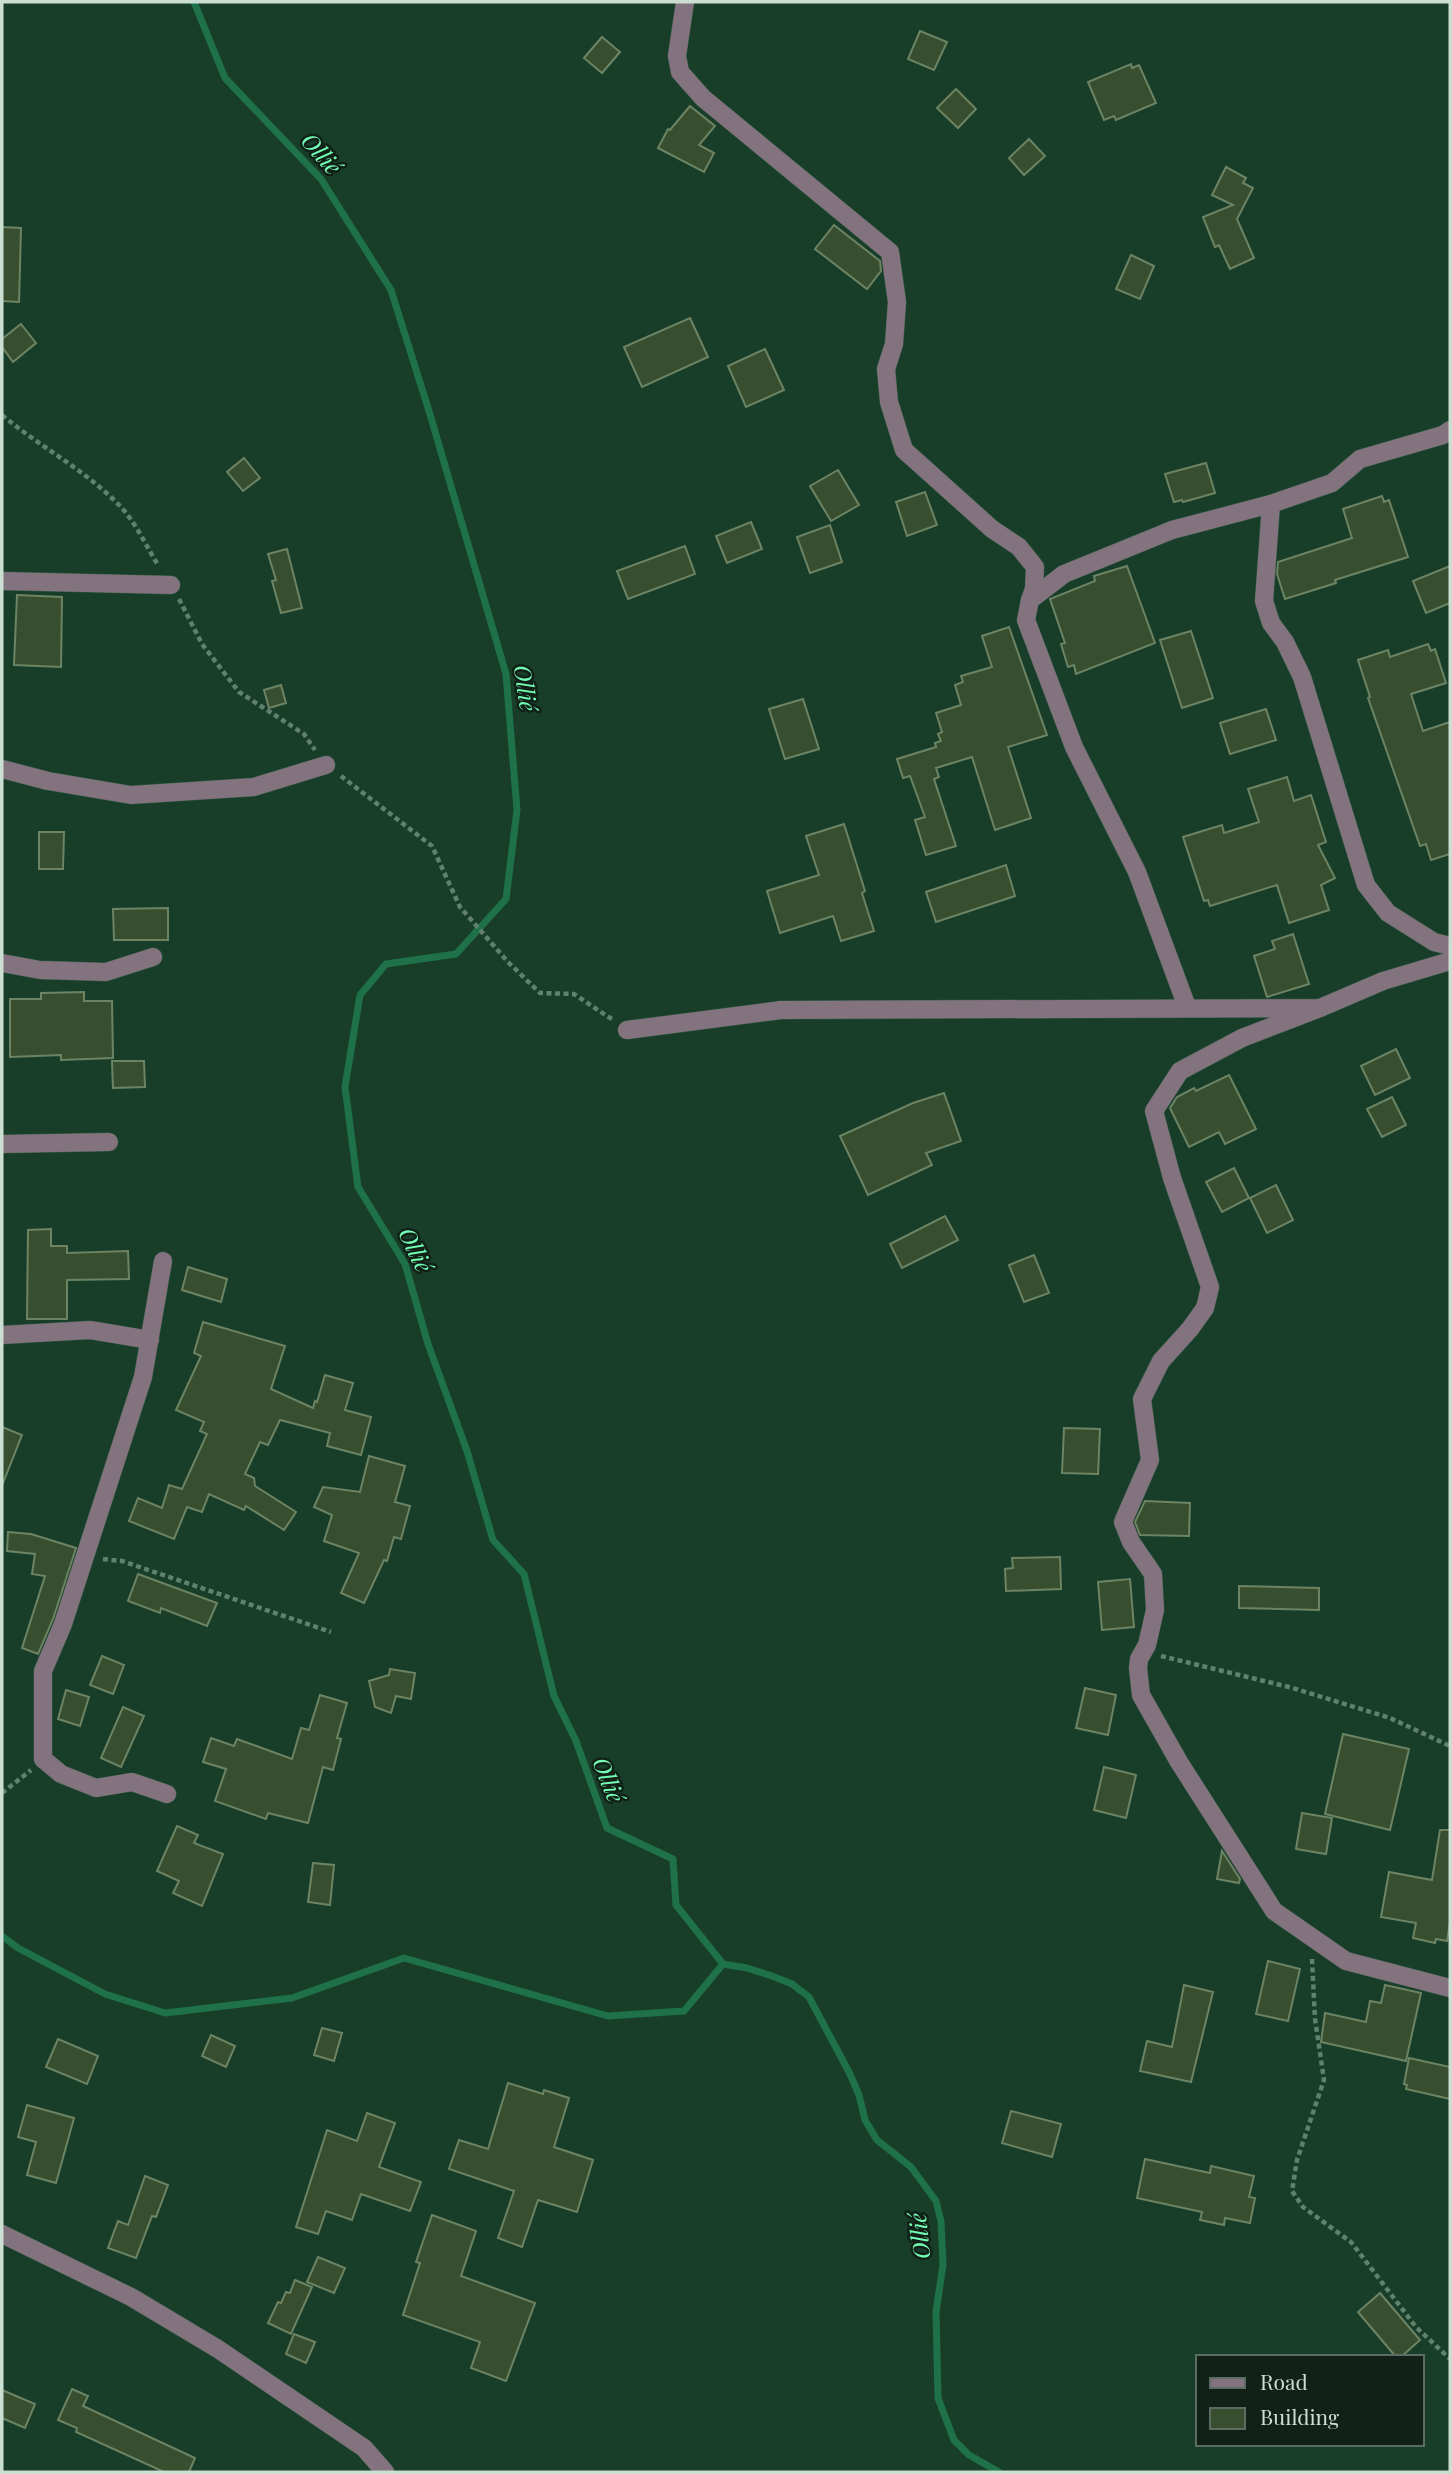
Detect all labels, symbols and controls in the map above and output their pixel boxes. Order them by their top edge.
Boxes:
water label: Ollié [295,125,350,182]
water label: Ollié [508,663,545,715]
water label: Ollié [392,1222,441,1279]
water label: Ollié [586,1752,633,1809]
water label: Ollié [900,2209,936,2261]
legend [1196,2355,1424,2446]
text: Road [1260,2367,1308,2395]
text: Building [1260,2402,1339,2430]

